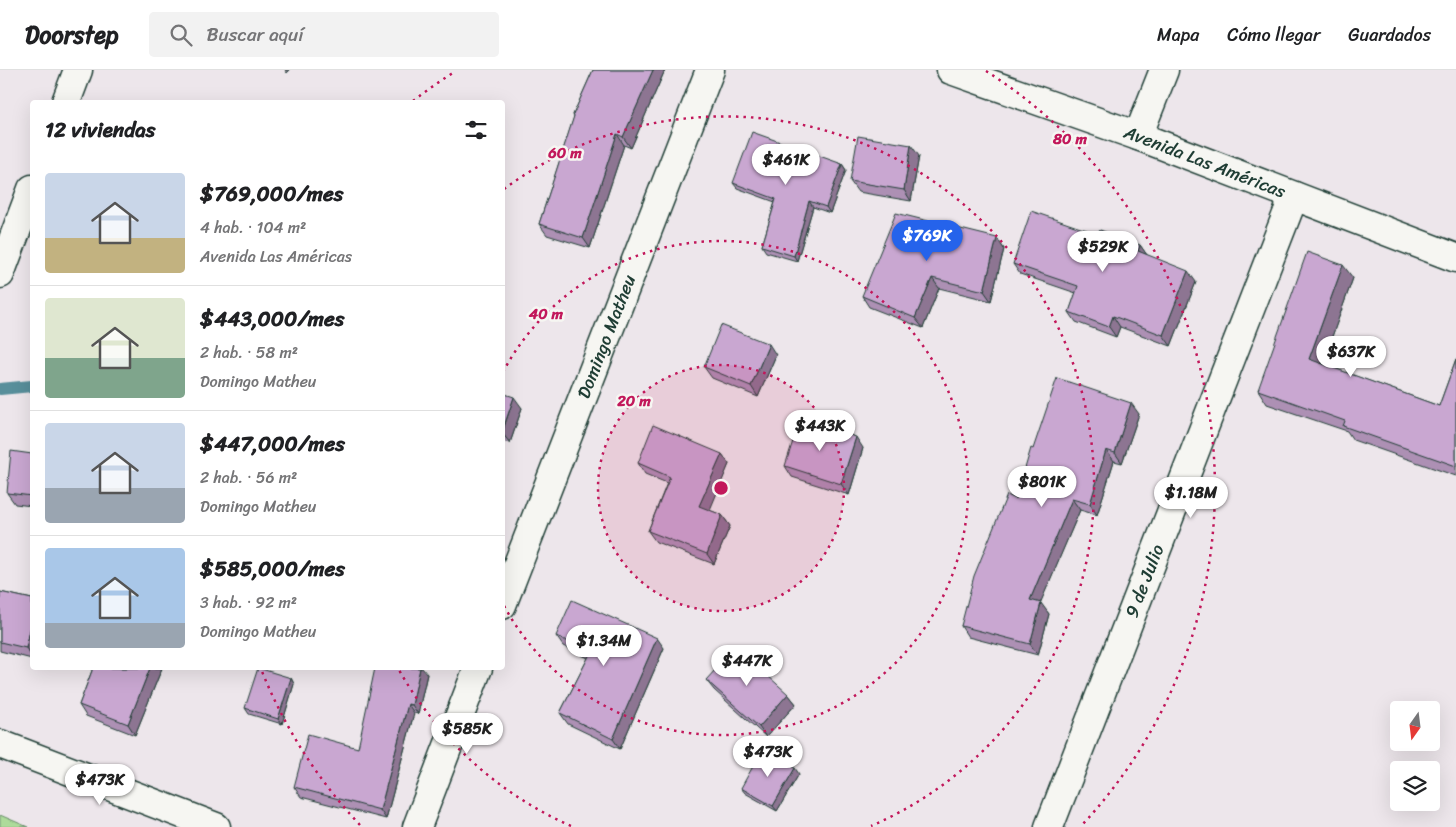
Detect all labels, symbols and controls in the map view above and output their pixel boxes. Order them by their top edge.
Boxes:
search box [149,12,499,57]
text: Doorstep [25,14,119,56]
text: Buscar aquí [207,18,303,51]
text: Mapa [1157,19,1199,51]
text: Cómo llegar [1227,19,1320,51]
text: Guardados [1348,19,1431,51]
icon: search [167,21,195,49]
text: 12 viviendas [45,111,156,149]
icon: filters [462,116,490,144]
street label: Avenida Las Américas [1119,116,1291,208]
text: 80 m [1052,126,1087,152]
text: 60 m [547,140,582,166]
pin: $461K [751,144,821,186]
text: $461K [763,145,809,174]
text: $769,000/mes [200,175,343,213]
icon: home [85,193,145,253]
text: 4 hab. · 104 m² [200,213,306,242]
pin: $769K [892,220,962,262]
text: $769K [903,221,951,250]
pin: $529K [1068,230,1138,273]
text: $529K [1078,232,1128,261]
text: Avenida Las Américas [200,242,352,271]
street label: Domingo Matheu [568,269,645,403]
text: $443,000/mes [200,300,344,338]
text: 40 m [528,301,564,327]
icon: home [85,318,145,378]
pin: $637K [1316,336,1386,378]
text: $637K [1327,337,1375,366]
text: 2 hab. · 58 m² [200,338,298,367]
text: Domingo Matheu [200,367,316,396]
text: 20 m [616,388,651,414]
pin: $443K [785,410,855,452]
text: $443K [795,411,845,440]
text: $447,000/mes [200,425,345,463]
icon: home [85,443,145,503]
text: 2 hab. · 56 m² [200,463,297,492]
pin: $801K [1007,466,1077,508]
text: $801K [1018,467,1066,496]
pin: $1.18M [1150,476,1232,519]
text: $1.18M [1165,478,1217,507]
centre of rings [712,479,730,497]
text: Domingo Matheu [200,492,316,521]
street label: 9 de Julio [1116,539,1173,622]
text: $585,000/mes [200,550,345,588]
icon: home [85,568,145,628]
text: 3 hab. · 92 m² [200,588,297,617]
text: Domingo Matheu [200,617,316,646]
pin: $1.34M [563,624,645,667]
text: $1.34M [577,626,631,655]
pin: $447K [712,644,782,687]
text: $447K [722,646,772,675]
north arrow [1390,701,1440,751]
map controls [1390,701,1440,811]
pin: $585K [432,712,502,755]
text: $585K [442,714,492,743]
pin: $473K [733,736,803,778]
text: $473K [744,737,792,766]
button: layers [1390,761,1440,811]
pin: $473K [65,764,135,806]
text: $473K [76,765,124,794]

